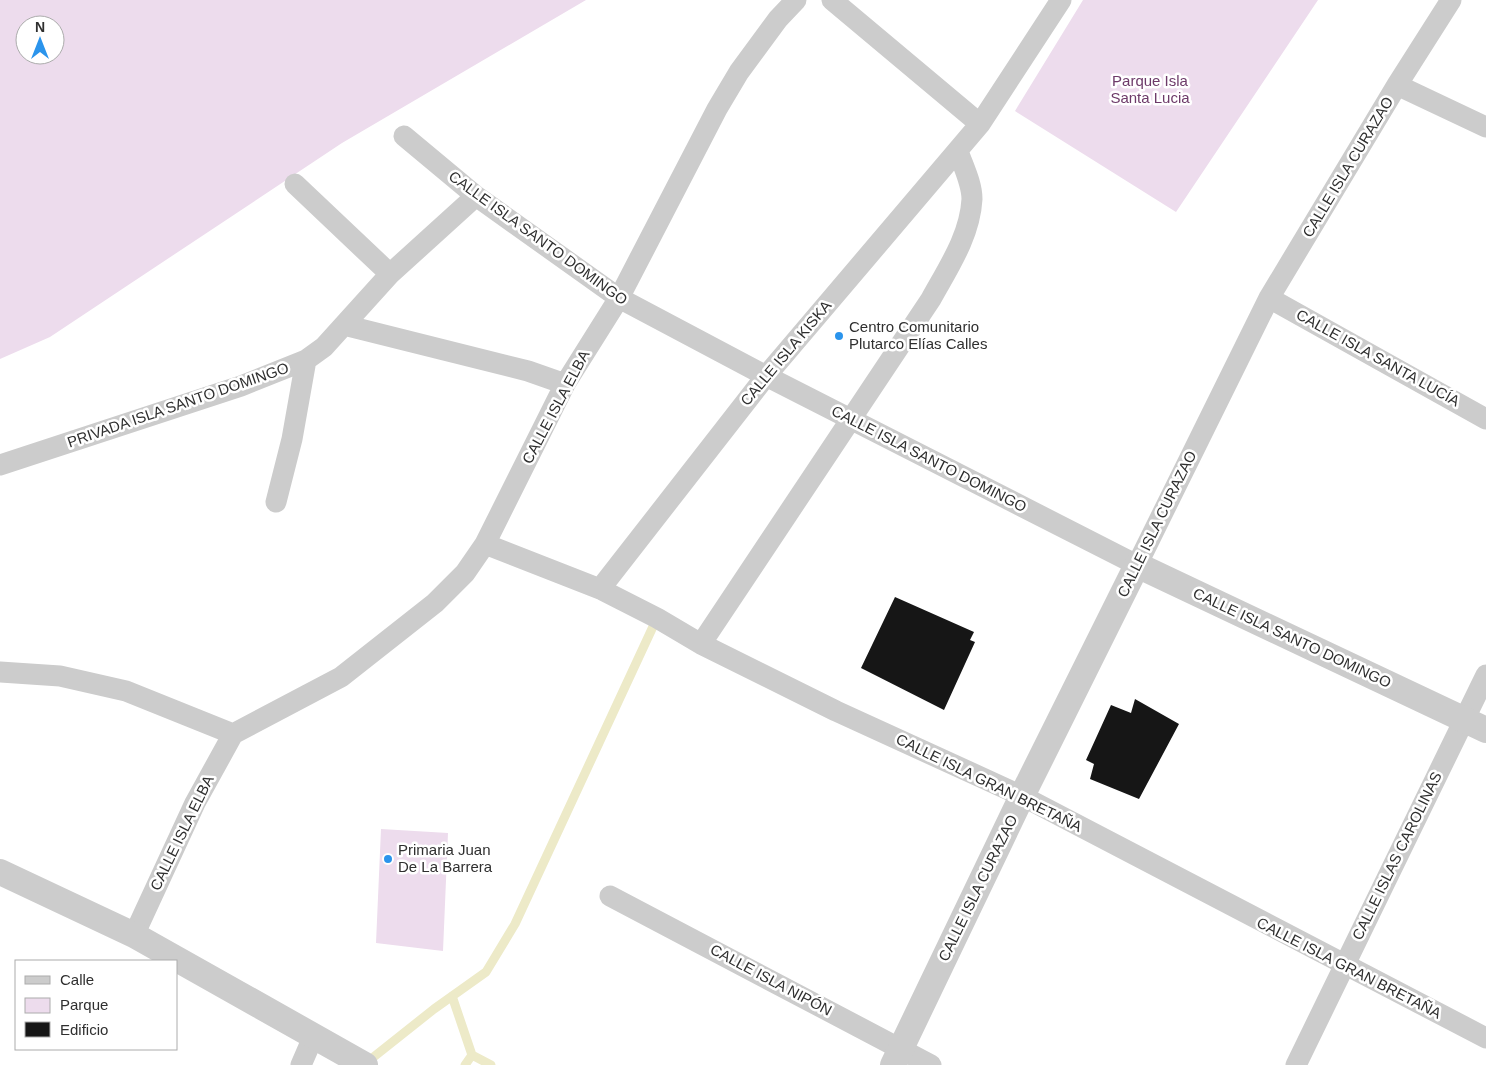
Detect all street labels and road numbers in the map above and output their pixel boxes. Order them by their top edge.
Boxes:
street label: CALLE ISLA CURAZAO [1299,93,1396,240]
street label: CALLE ISLA SANTO DOMINGO [446,167,631,308]
street label: CALLE ISLA KISKA [737,297,834,409]
street label: CALLE ISLA SANTA LUCÍA [1294,306,1463,410]
street label: CALLE ISLA ELBA [518,347,593,466]
street label: PRIVADA ISLA SANTO DOMINGO [65,359,291,450]
street label: CALLE ISLA SANTO DOMINGO [829,402,1030,515]
street label: CALLE ISLA CURAZAO [1114,448,1199,600]
street label: CALLE ISLA SANTO DOMINGO [1191,584,1394,691]
street label: CALLE ISLA GRAN BRETAÑA [893,730,1085,835]
street label: CALLE ISLAS CAROLINAS [1348,769,1445,943]
street label: CALLE ISLA ELBA [146,772,217,893]
street label: CALLE ISLA CURAZAO [935,812,1020,964]
street label: CALLE ISLA GRAN BRETAÑA [1254,913,1444,1022]
street label: CALLE ISLA NIPÓN [708,940,835,1019]

